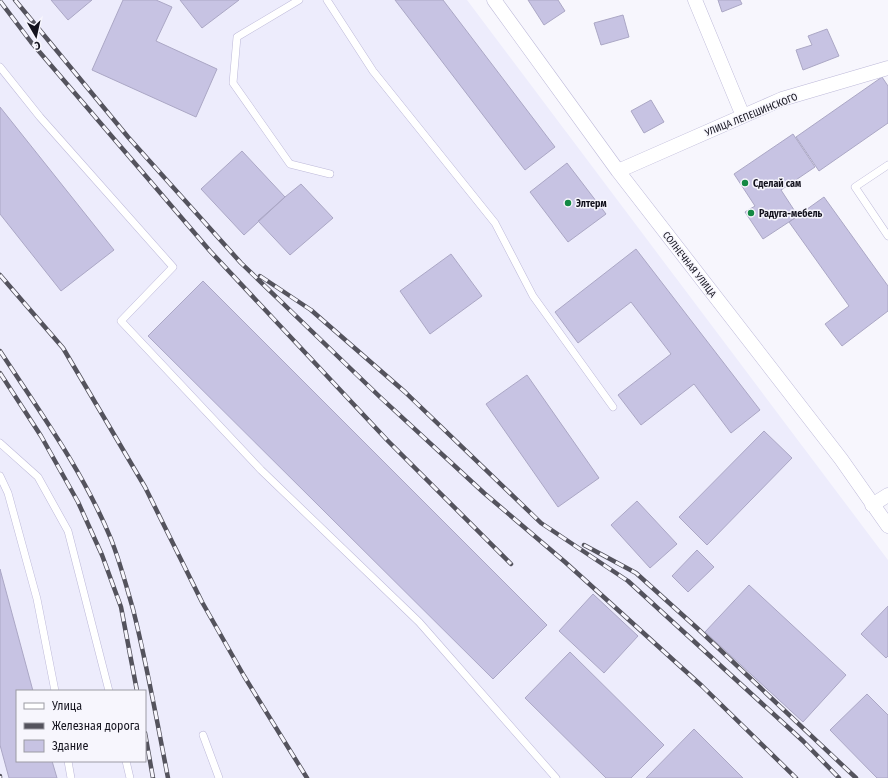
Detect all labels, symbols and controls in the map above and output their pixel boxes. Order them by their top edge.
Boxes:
north arrow [16,16,56,56]
text: С [33,39,41,52]
street label: УЛИЦА ЛЕПЕШИНСКОГО [702,91,799,139]
marker: Сделай сам [740,178,750,188]
place label: Сделай сам [753,178,801,190]
marker: Элтерм [563,198,573,208]
place label: Элтерм [576,198,607,210]
marker: Радуга-мебель [746,208,756,218]
place label: Радуга-мебель [759,208,823,220]
street label: СОЛНЕЧНАЯ УЛИЦА [660,229,719,300]
legend [16,690,146,762]
text: Улица [51,699,82,713]
text: Железная дорога [52,719,140,733]
text: Здание [52,739,88,753]

